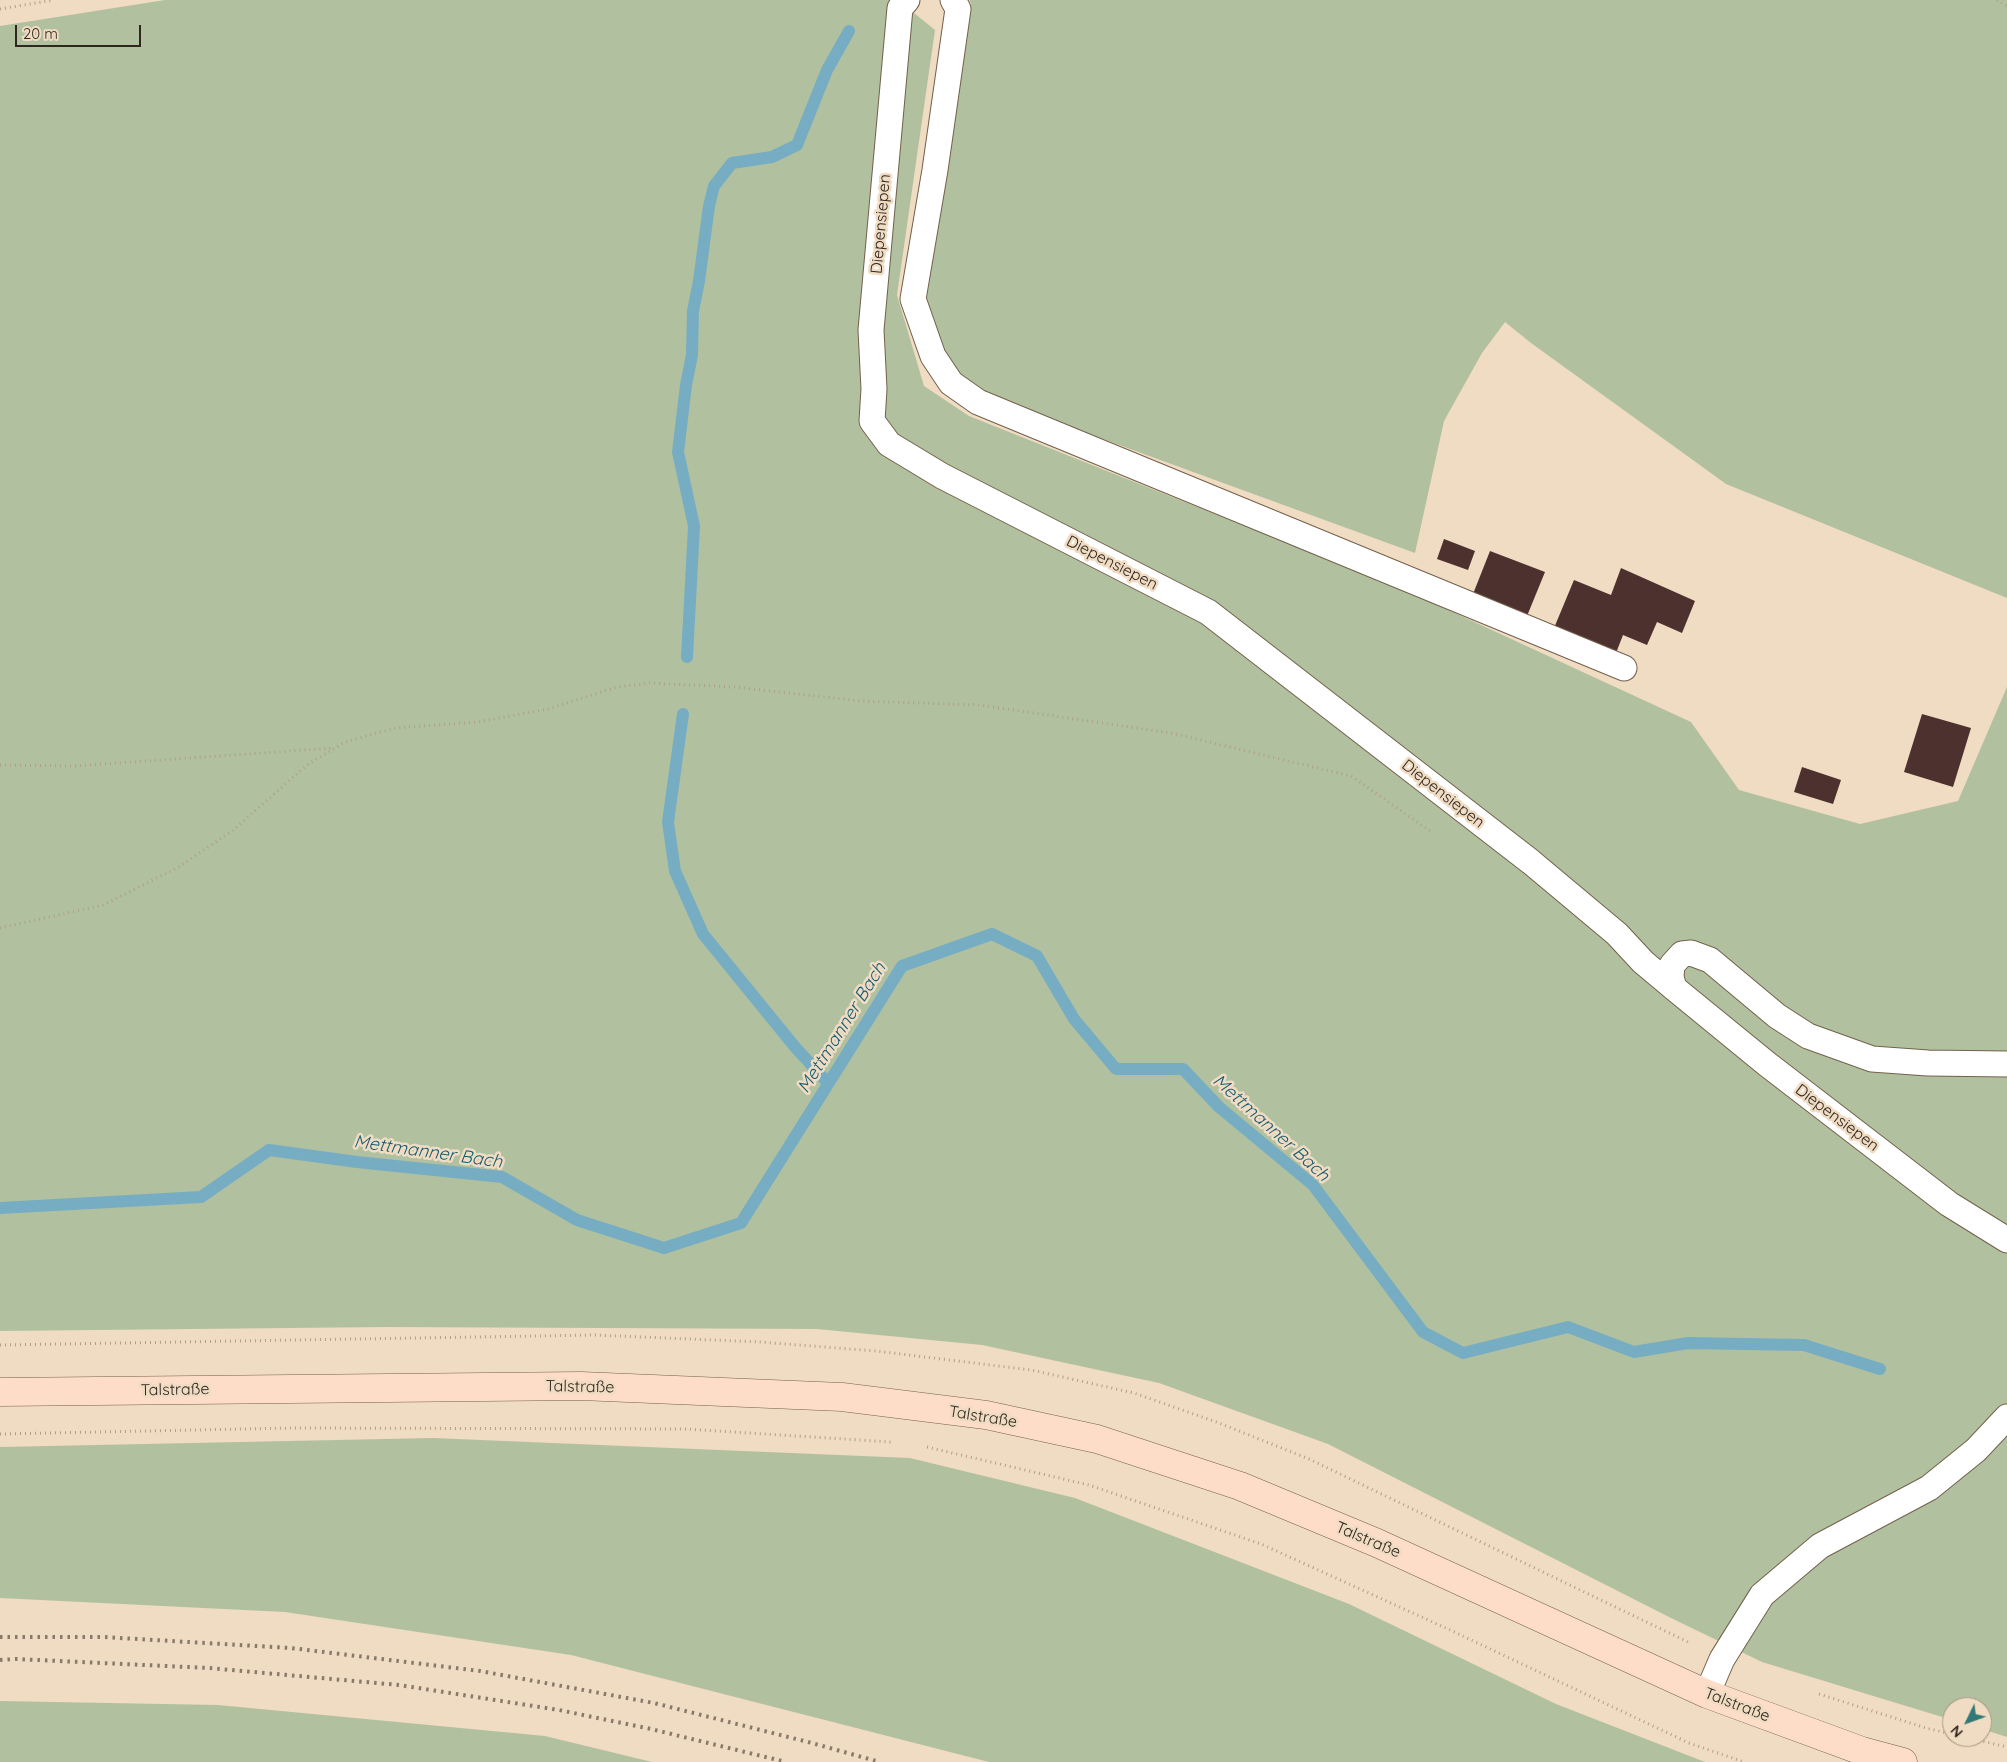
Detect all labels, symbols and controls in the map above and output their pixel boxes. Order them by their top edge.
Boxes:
scale bar [18,15,144,47]
text: 20 m [23,24,58,43]
street label: Diepensiepen [867,173,895,275]
street label: Diepensiepen [1063,532,1161,594]
street label: Diepensiepen [1398,756,1488,832]
water label: Mettmanner Bach [793,959,891,1097]
water label: Mettmanner Bach [1208,1070,1334,1186]
street label: Diepensiepen [1791,1080,1883,1156]
water label: Mettmanner Bach [352,1131,504,1173]
street label: Talstraße [545,1377,615,1397]
street label: Talstraße [140,1380,210,1400]
street label: Talstraße [948,1402,1018,1432]
street label: Talstraße [1333,1518,1403,1562]
street label: Talstraße [1701,1684,1773,1726]
north arrow [1942,1697,1992,1747]
text: N [1946,1722,1967,1741]

